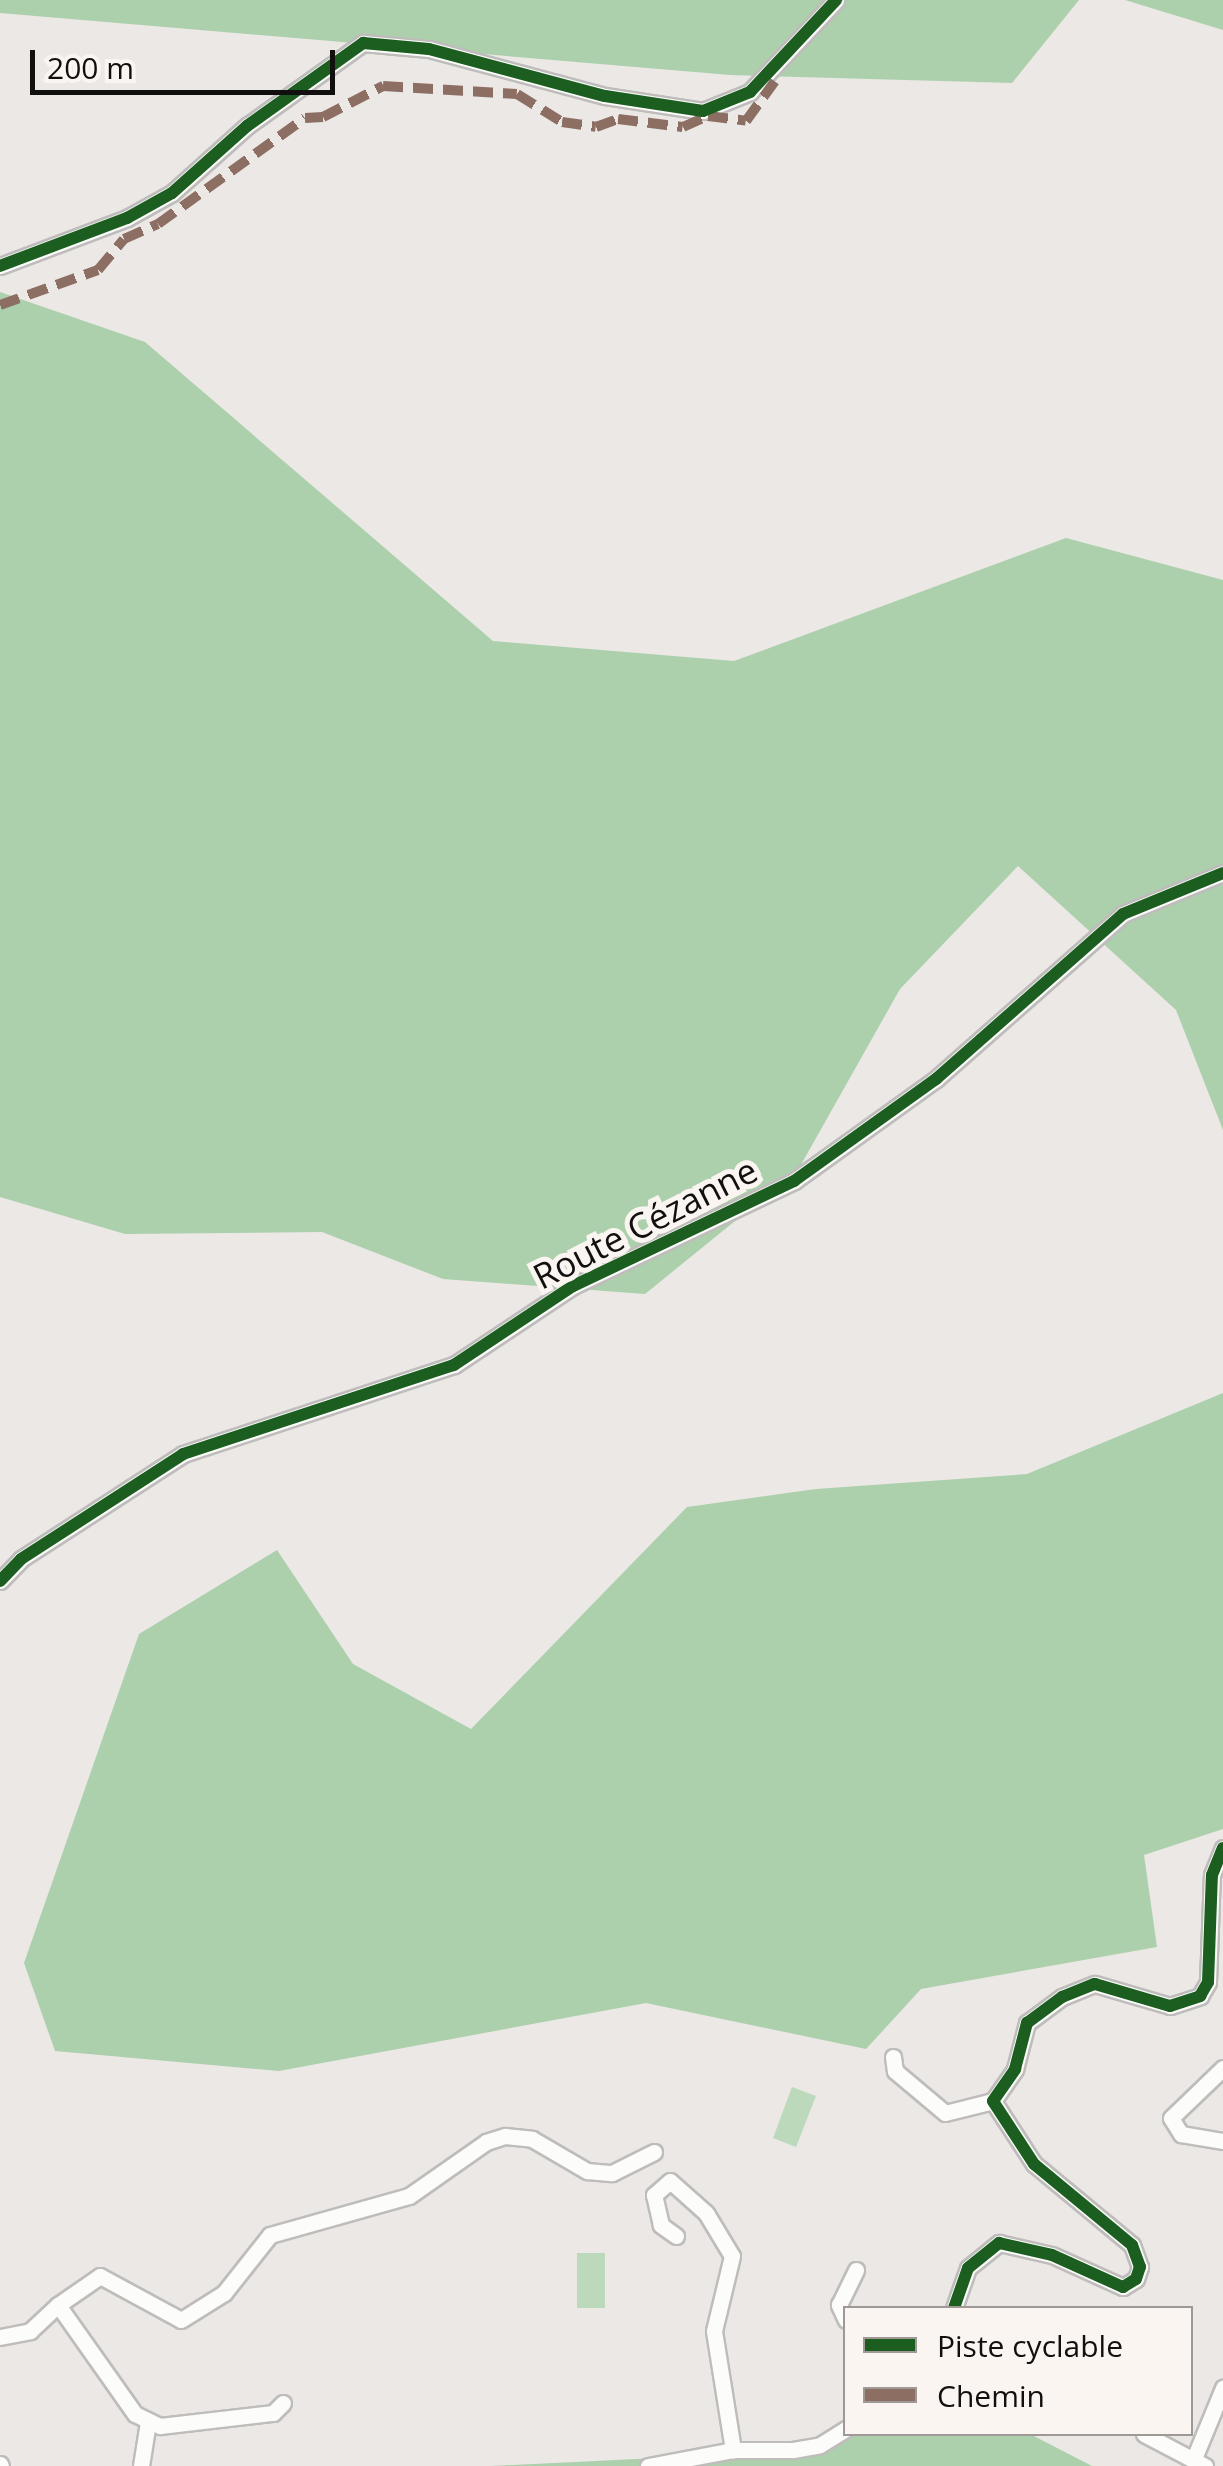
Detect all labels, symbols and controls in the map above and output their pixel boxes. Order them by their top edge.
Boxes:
scale bar [35,30,340,92]
text: 200 m [47,47,134,88]
street label: Route Cézanne [526,1149,764,1297]
legend [843,2306,1193,2436]
text: Piste cyclable [937,2325,1123,2366]
text: Chemin [937,2375,1045,2416]

